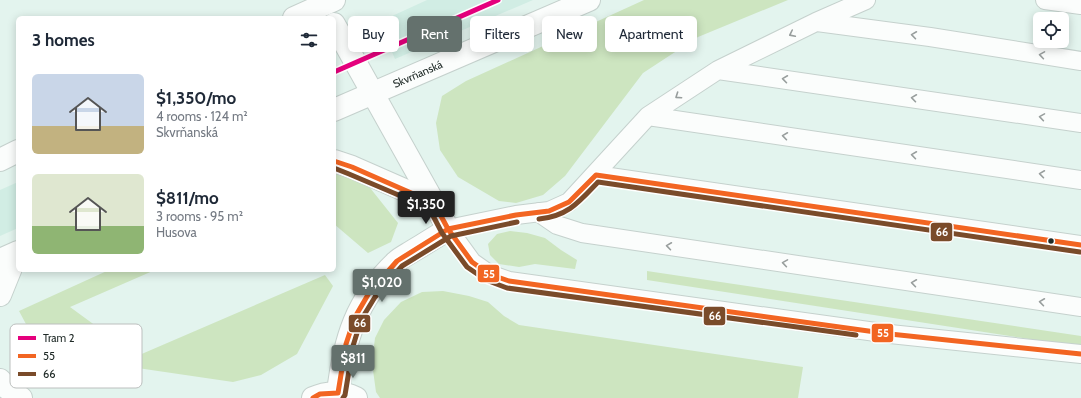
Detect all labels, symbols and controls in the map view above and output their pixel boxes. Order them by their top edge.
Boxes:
map controls [1033,12,1069,48]
button: locate [1033,12,1069,48]
chip: Buy [348,16,399,52]
chip: Rent [407,16,462,52]
chip: Filters [470,16,534,52]
chip: New [542,16,597,52]
chip: Apartment [605,16,697,52]
icon: filters [298,29,320,51]
one-way arrow [789,29,796,37]
text: 3 homes [32,30,95,50]
one-way arrow [911,31,917,40]
one-way arrow [1039,51,1046,60]
street label: Skvrňanská [391,57,445,91]
one-way arrow [782,75,788,84]
text: $1,350/mo [156,88,236,108]
icon: home [64,90,112,138]
one-way arrow [675,91,682,99]
one-way arrow [911,94,917,103]
text: 4 rooms · 124 m² [156,108,248,124]
one-way arrow [1039,113,1046,122]
text: Skvrňanská [156,124,218,140]
one-way arrow [782,132,788,141]
one-way arrow [911,151,917,160]
one-way arrow [1039,170,1046,179]
text: $811/mo [156,188,219,208]
icon: home [64,190,112,238]
pin: $1,350 [393,191,459,225]
text: $1,350 [407,196,445,212]
text: 3 rooms · 95 m² [156,208,243,224]
line badge: 66 [930,222,953,242]
text: Husova [156,224,197,240]
text: 66 [936,225,948,239]
unlabelled marker [1046,236,1056,246]
one-way arrow [665,242,672,251]
one-way arrow [782,259,788,268]
line badge: 55 [477,264,500,283]
text: 55 [483,267,495,281]
pin: $1,020 [349,269,415,303]
text: $1,020 [362,274,402,290]
one-way arrow [911,279,917,288]
one-way arrow [1039,298,1045,307]
line badge: 66 [703,306,726,326]
text: 66 [709,309,721,323]
line badge: 66 [348,314,371,333]
text: 66 [354,316,366,330]
line badge: 55 [871,323,894,343]
legend [10,324,142,388]
text: 55 [877,326,889,340]
text: Tram 2 [43,331,75,345]
pin: $811 [329,345,377,379]
text: 55 [43,349,55,363]
text: $811 [341,350,366,366]
text: 66 [43,367,56,381]

